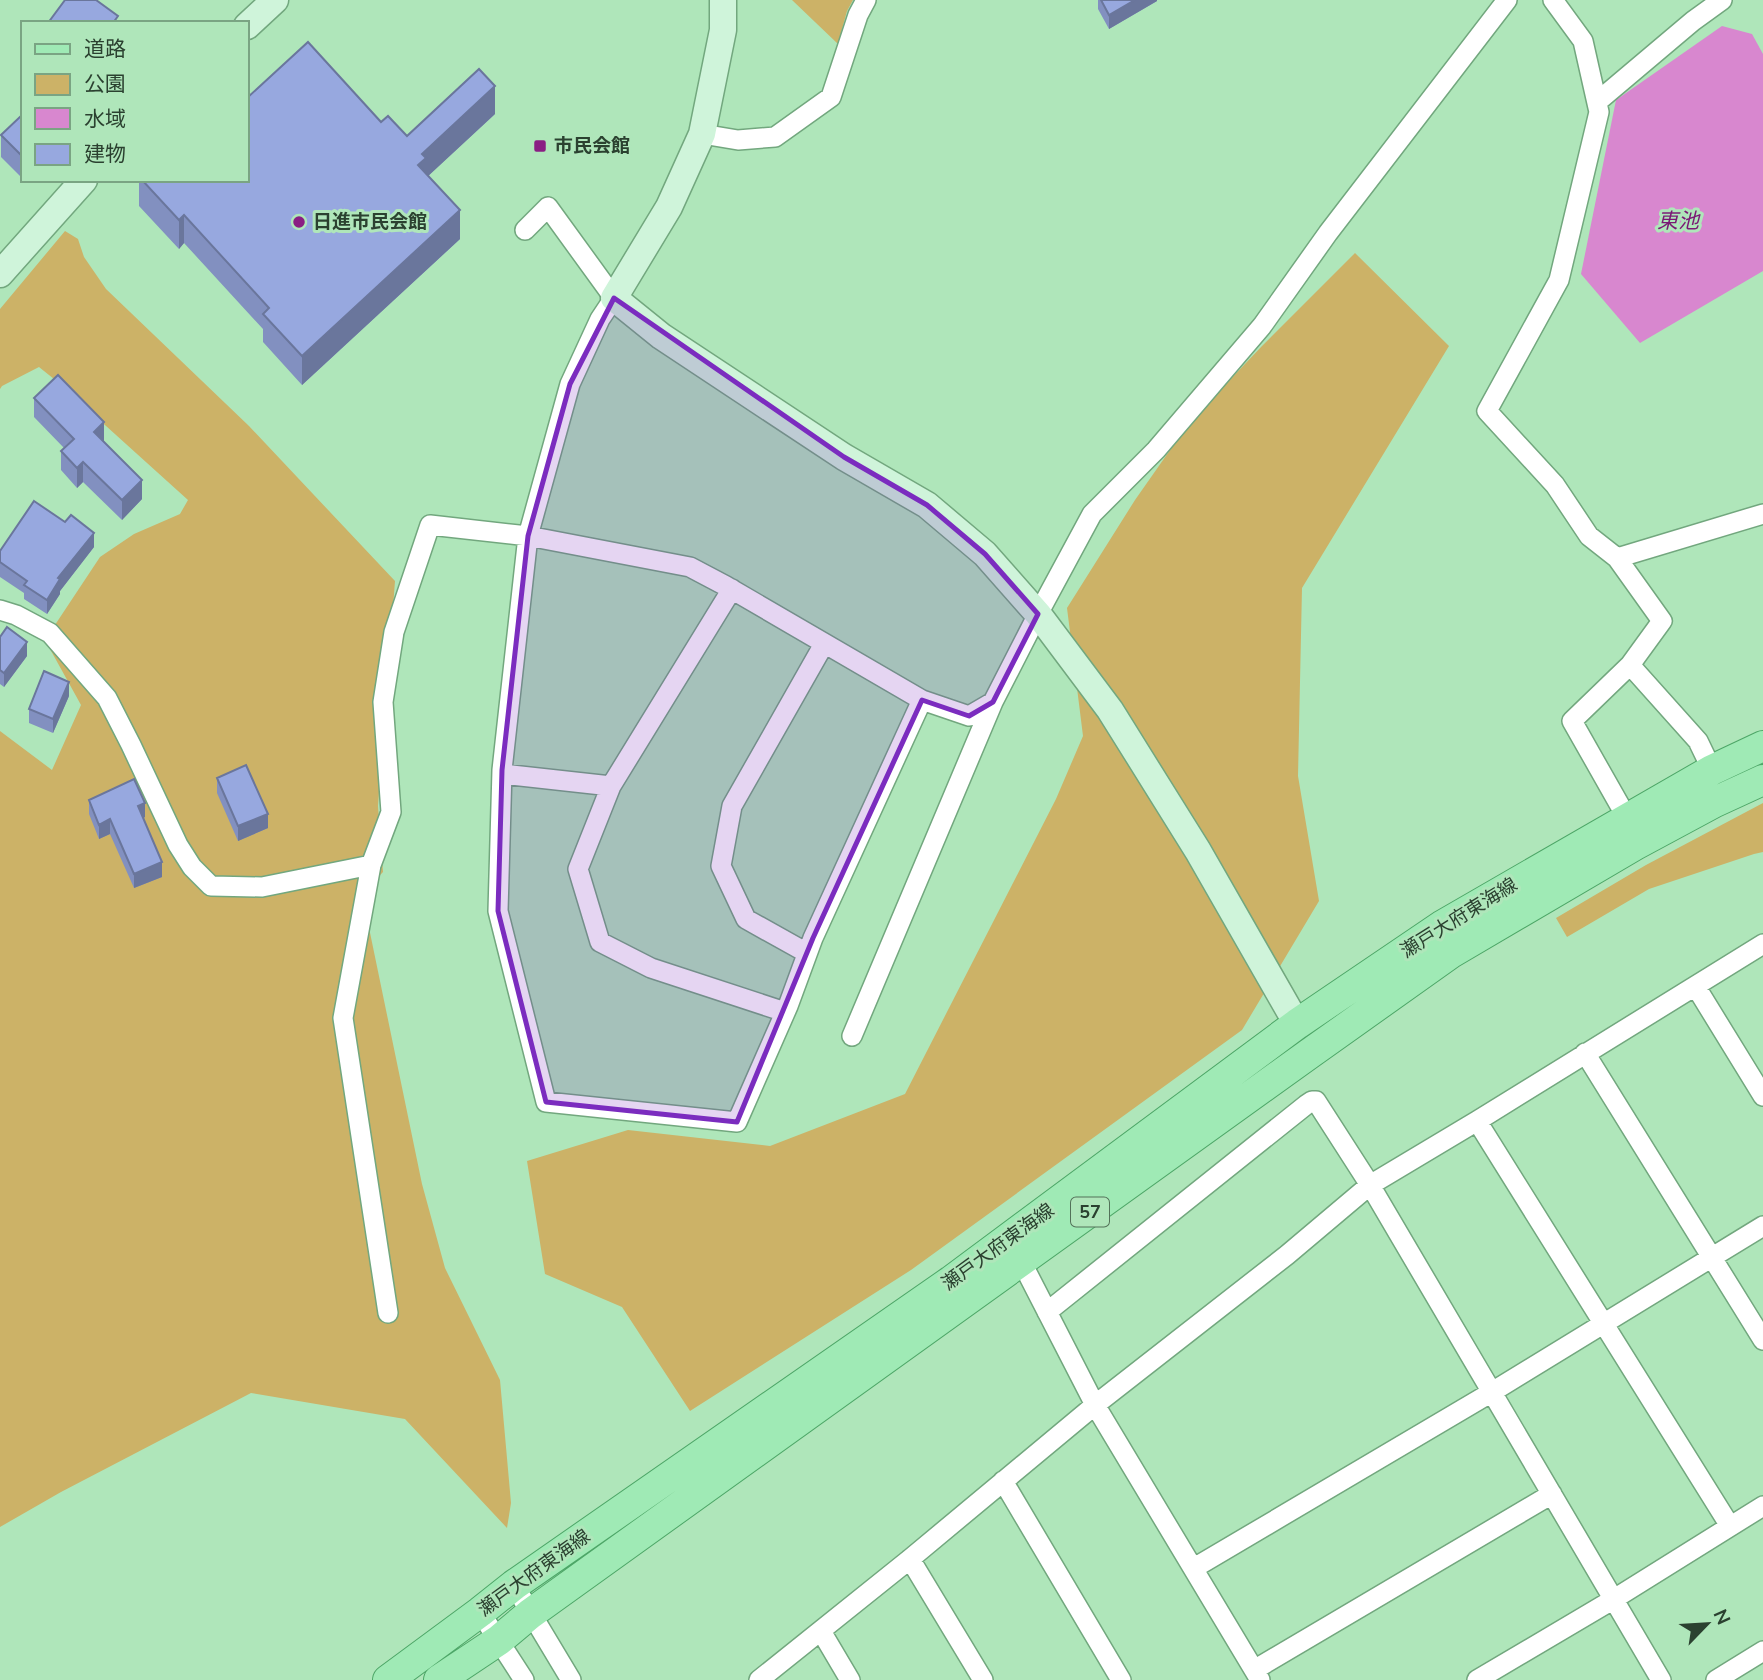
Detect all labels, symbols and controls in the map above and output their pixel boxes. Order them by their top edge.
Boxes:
legend [21,21,248,182]
text: 道路 [84,35,126,63]
text: 公園 [84,70,126,98]
text: 水域 [84,105,126,133]
place label: 市民会館 [554,133,630,159]
marker: 市民会館 [532,138,548,154]
text: 建物 [84,140,126,168]
water label: 東池 [1657,207,1701,235]
place label: 日進市民会館 [313,209,427,235]
marker: 日進市民会館 [291,214,307,230]
street label: 瀬戸大府東海線 [1396,872,1522,964]
street label: 瀬戸大府東海線 [937,1197,1059,1297]
road number: 57 [1071,1198,1109,1226]
street label: 瀬戸大府東海線 [473,1523,595,1623]
north arrow [1672,1589,1742,1659]
text: N [1707,1605,1736,1629]

